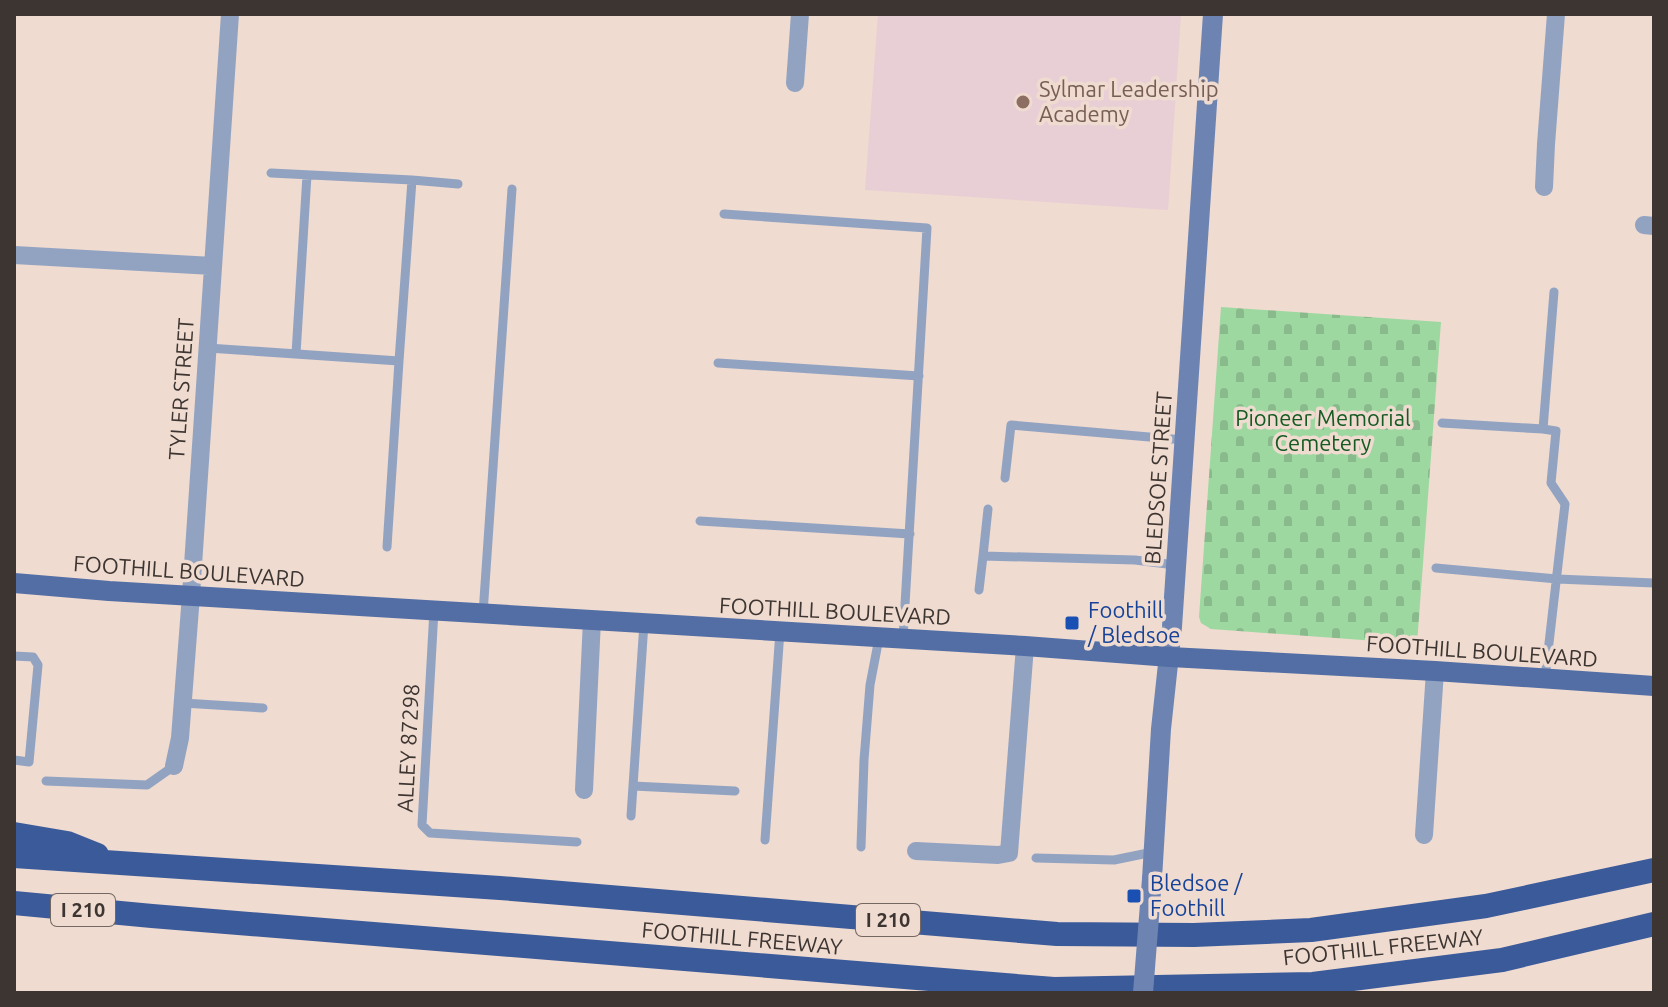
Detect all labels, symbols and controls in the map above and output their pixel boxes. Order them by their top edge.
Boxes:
place label: Sylmar Leadership Academy [1039,76,1219,126]
marker: Sylmar Leadership Academy [1014,93,1032,111]
street label: TYLER STREET [163,317,198,461]
street label: BLEDSOE STREET [1139,391,1176,565]
park label: Pioneer Memorial Cemetery [1235,405,1411,455]
street label: FOOTHILL BOULEVARD [72,550,306,591]
street label: FOOTHILL BOULEVARD [719,592,952,629]
place label: Foothill / Bledsoe [1087,597,1180,647]
marker: Foothill / Bledsoe [1063,614,1081,632]
street label: FOOTHILL BOULEVARD [1365,630,1599,671]
street label: ALLEY 87298 [392,683,423,813]
place label: Bledsoe / Foothill [1150,870,1243,920]
marker: Bledsoe / Foothill [1125,887,1143,905]
road number: I 210 [51,894,115,926]
road number: I 210 [856,904,920,936]
street label: FOOTHILL FREEWAY [641,916,844,959]
street label: FOOTHILL FREEWAY [1281,924,1485,969]

